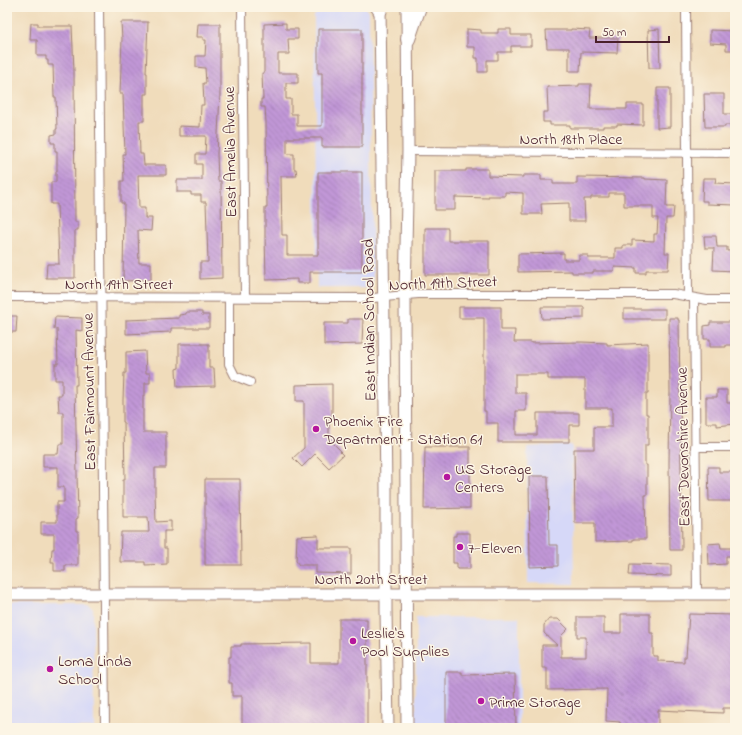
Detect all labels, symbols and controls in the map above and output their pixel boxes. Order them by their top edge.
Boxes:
scale bar [596,18,669,44]
text: 50 m [602,24,626,42]
street label: East Amelia Avenue [218,85,244,218]
street label: North 18th Place [519,128,623,152]
street label: East Indian School Road [357,238,383,401]
street label: North 19th Street [389,270,498,298]
street label: North 19th Street [65,273,174,297]
street label: East Fairmount Avenue [77,312,103,471]
street label: East Devonshire Avenue [671,366,697,527]
place label: Phoenix Fire Department - Station 61 [323,410,482,452]
marker: Phoenix Fire Department - Station 61 [311,424,321,434]
place label: US Storage Centers [455,458,532,500]
marker: US Storage Centers [442,472,452,482]
place label: 7-Eleven [468,537,522,561]
marker: 7-Eleven [455,542,465,552]
street label: North 20th Street [314,568,428,592]
place label: Leslie's Pool Supplies [361,622,449,664]
marker: Leslie's Pool Supplies [348,636,358,646]
place label: Loma Linda School [58,650,132,692]
marker: Loma Linda School [45,664,55,674]
place label: Prime Storage [489,691,581,715]
marker: Prime Storage [476,696,486,706]

